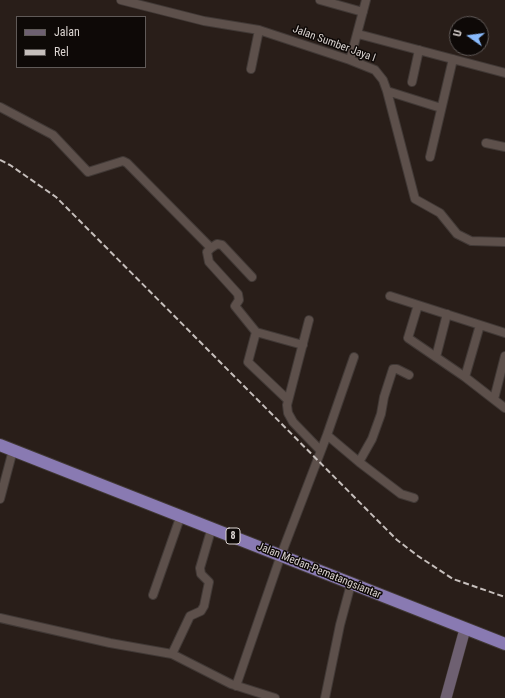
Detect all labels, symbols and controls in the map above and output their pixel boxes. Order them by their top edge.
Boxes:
legend [16,16,146,68]
north arrow [449,16,489,56]
street label: Jalan Sumber Jaya I [291,23,377,65]
text: Jalan [54,25,80,39]
text: U [451,29,465,38]
text: Rel [54,45,69,59]
road number: 8 [226,528,240,544]
street label: Jalan Medan-Pematangsiantar [255,540,383,602]

